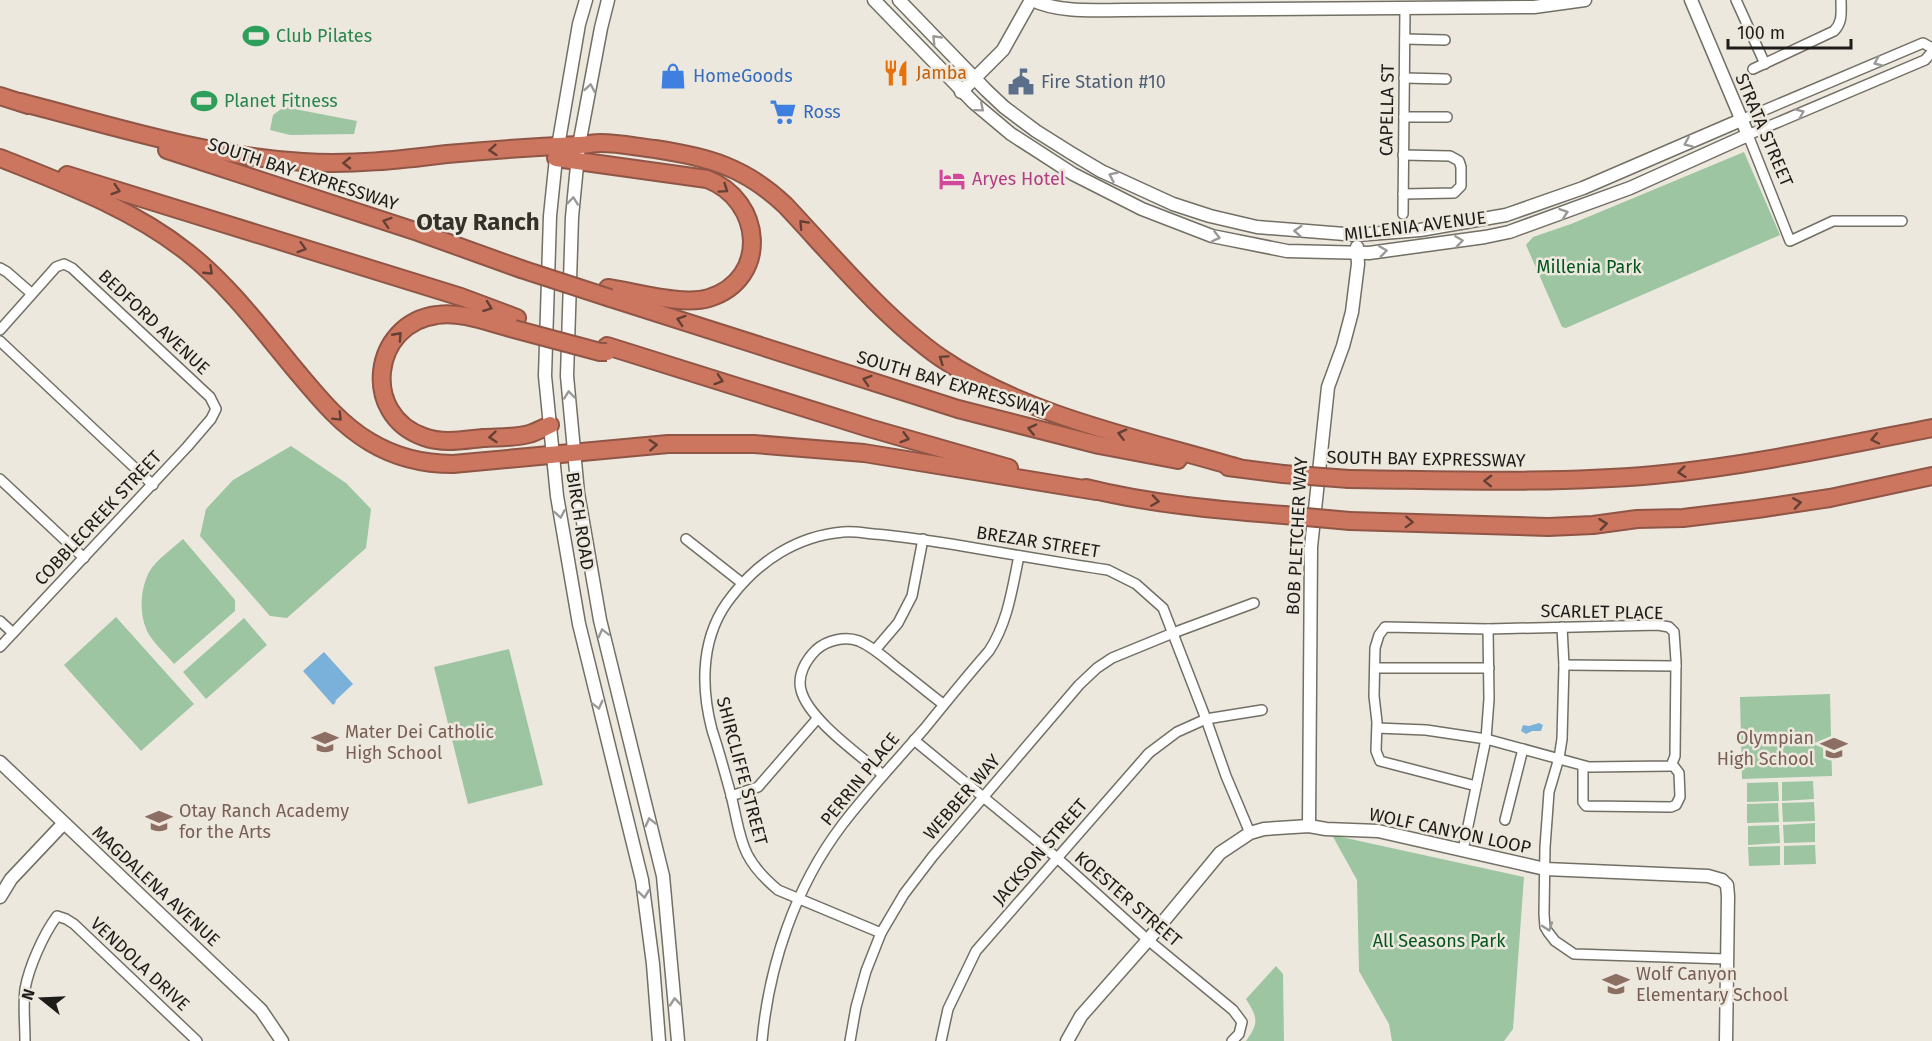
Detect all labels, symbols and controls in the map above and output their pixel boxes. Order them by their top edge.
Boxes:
scale bar [1728,12,1851,50]
sports icon: Club Pilates [241,21,271,51]
text: 100 m [1737,22,1785,44]
place label: Club Pilates [276,25,372,47]
one-way arrow [933,36,944,47]
one-way arrow [1874,55,1885,67]
restaurant icon: Jamba [881,58,911,88]
shop icon: HomeGoods [658,61,688,91]
place label: Jamba [916,62,967,84]
street label: CAPELLA ST [1375,63,1399,156]
place label: HomeGoods [693,65,793,87]
public building icon: Fire Station #10 [1006,67,1036,97]
street label: STRATA STREET [1730,70,1798,190]
place label: Fire Station #10 [1041,71,1166,93]
one-way arrow [583,83,595,92]
sports icon: Planet Fitness [189,86,219,116]
place label: Planet Fitness [224,90,338,112]
supermarket icon: Ross [768,97,798,127]
place label: Ross [803,101,841,123]
one-way arrow [973,101,984,112]
one-way arrow [1794,108,1805,120]
street label: SOUTH BAY EXPRESSWAY [205,133,401,215]
one-way arrow [1683,136,1694,148]
one-way arrow [489,143,498,156]
one-way arrow [342,157,351,169]
hotel icon: Aryes Hotel [937,164,967,194]
place label: Aryes Hotel [972,168,1065,190]
one-way arrow [1108,172,1119,184]
one-way arrow [718,182,729,193]
one-way arrow [110,183,121,195]
one-way arrow [567,196,579,205]
street label: MILLENIA AVENUE [1343,206,1487,246]
one-way arrow [1558,207,1569,220]
district label: Otay Ranch [416,208,540,236]
one-way arrow [382,217,393,229]
one-way arrow [799,221,810,231]
one-way arrow [1294,225,1303,238]
one-way arrow [1211,229,1221,242]
one-way arrow [1454,235,1463,247]
one-way arrow [296,241,307,253]
one-way arrow [1379,245,1388,258]
park label: Millenia Park [1537,256,1642,278]
one-way arrow [202,264,213,275]
street label: BEDFORD AVENUE [94,265,214,379]
one-way arrow [482,300,493,313]
one-way arrow [676,315,687,328]
one-way arrow [391,332,402,343]
street label: SOUTH BAY EXPRESSWAY [854,346,1052,422]
one-way arrow [939,355,950,366]
one-way arrow [713,373,724,385]
one-way arrow [862,375,873,387]
one-way arrow [563,391,576,400]
one-way arrow [331,410,342,421]
one-way arrow [1028,423,1038,436]
one-way arrow [1117,429,1127,442]
one-way arrow [489,431,498,444]
one-way arrow [899,431,910,443]
one-way arrow [1870,432,1880,445]
one-way arrow [649,439,658,452]
street label: COBBLECREEK STREET [30,446,167,590]
street label: SOUTH BAY EXPRESSWAY [1326,446,1526,472]
street label: BOB PLETCHER WAY [1282,456,1312,616]
one-way arrow [1678,465,1687,477]
street label: BIRCH ROAD [561,470,599,572]
one-way arrow [1483,475,1492,487]
one-way arrow [1150,494,1159,506]
one-way arrow [1792,498,1802,510]
one-way arrow [553,508,566,518]
one-way arrow [1404,516,1413,528]
one-way arrow [1599,518,1608,530]
street label: BREZAR STREET [975,521,1102,563]
street label: SCARLET PLACE [1540,600,1664,624]
one-way arrow [597,628,610,638]
street label: SHIRCLIFFE STREET [712,694,773,848]
one-way arrow [591,699,604,709]
place label: Mater Dei Catholic High School [345,721,494,764]
school or university icon: Mater Dei Catholic High School [310,727,340,757]
place label: Olympian High School [1717,727,1814,770]
street label: PERRIN PLACE [816,728,904,830]
school or university icon: Olympian High School [1819,733,1849,763]
street label: WEBBER WAY [919,750,1005,844]
street label: JACKSON STREET [988,794,1093,910]
place label: Otay Ranch Academy for the Arts [179,800,349,843]
street label: WOLF CANYON LOOP [1367,803,1533,859]
school or university icon: Otay Ranch Academy for the Arts [144,806,174,836]
one-way arrow [644,818,657,828]
street label: MAGDALENA AVENUE [88,821,224,951]
street label: KOESTER STREET [1070,847,1186,952]
one-way arrow [637,890,649,899]
street label: VENDOLA DRIVE [86,912,194,1016]
one-way arrow [1541,921,1553,932]
park label: All Seasons Park [1373,930,1506,952]
place label: Wolf Canyon Elementary School [1636,963,1788,1006]
north arrow [12,969,72,1029]
school or university icon: Wolf Canyon Elementary School [1601,969,1631,999]
text: N [18,987,39,1002]
one-way arrow [669,997,682,1006]

